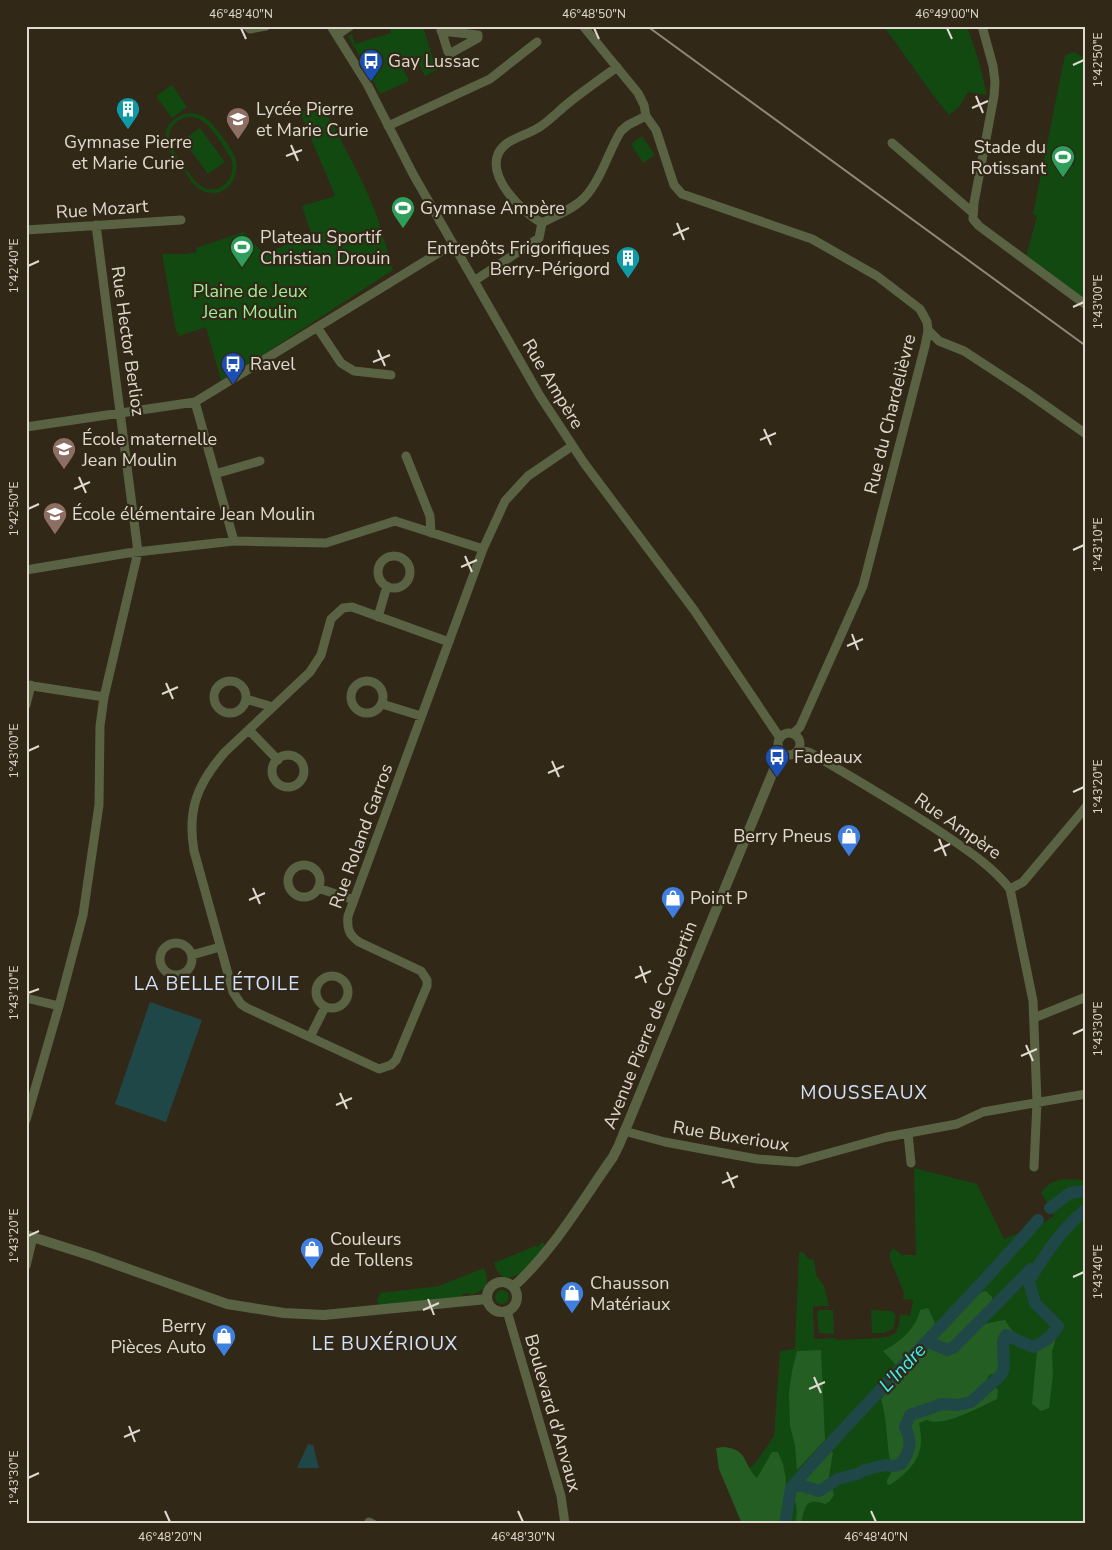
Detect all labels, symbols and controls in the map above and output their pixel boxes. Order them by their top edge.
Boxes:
text: 46°48'40"N [209,6,273,22]
text: 46°48'50"N [562,6,626,22]
text: 46°49'00"N [915,6,979,22]
text: 1°42'50"E [1090,33,1106,87]
bus stop icon: Gay Lussac [358,48,384,82]
place label: Gay Lussac [388,49,479,73]
building icon: Gymnase Pierre et Marie Curie [115,96,141,130]
place label: Lycée Pierre et Marie Curie [256,97,368,142]
school or university icon: Lycée Pierre et Marie Curie [225,106,251,140]
place label: Gymnase Pierre et Marie Curie [64,130,192,175]
place label: Stade du Rotissant [970,135,1047,180]
sports icon: Stade du Rotissant [1050,144,1076,178]
street label: Rue Mozart [55,194,150,224]
sports icon: Gymnase Ampère [390,195,416,229]
place label: Gymnase Ampère [420,196,565,220]
place label: Plateau Sportif Christian Drouin [260,225,391,270]
sports icon: Plateau Sportif Christian Drouin [229,234,255,268]
place label: Entrepôts Frigorifiques Berry-Périgord [427,236,610,281]
text: 1°42'40"E [6,239,22,293]
building icon: Entrepôts Frigorifiques Berry-Périgord [615,245,641,279]
street label: Rue Hector Berlioz [106,264,150,418]
text: 1°43'00"E [1090,275,1106,329]
park label: Plaine de Jeux Jean Moulin [193,279,308,324]
street label: Rue du Chardelièvre [859,332,921,496]
street label: Rue Ampère [517,335,589,433]
bus stop icon: Ravel [220,351,246,385]
place label: Ravel [250,352,296,376]
place label: École maternelle Jean Moulin [81,427,217,472]
school or university icon: École maternelle Jean Moulin [51,436,77,470]
text: 1°42'50"E [6,482,22,536]
school or university icon: École élémentaire Jean Moulin [42,501,68,535]
place label: École élémentaire Jean Moulin [72,502,315,526]
text: 1°43'10"E [1090,518,1106,572]
text: 1°43'00"E [6,724,22,778]
bus stop icon: Fadeaux [764,744,790,778]
place label: Fadeaux [794,745,863,769]
street label: Rue Roland Garros [324,760,398,912]
text: 1°43'20"E [1090,760,1106,814]
street label: Rue Ampère [910,787,1006,865]
shop icon: Berry Pneus [836,823,862,857]
place label: Berry Pneus [733,824,832,848]
shop icon: Point P [660,885,686,919]
place label: Point P [690,886,748,910]
street label: Avenue Pierre de Coubertin [597,918,703,1132]
text: 1°43'10"E [6,966,22,1020]
district label: LA BELLE ÉTOILE [134,971,300,997]
text: 1°43'30"E [1090,1002,1106,1056]
district label: MOUSSEAUX [800,1080,928,1106]
street label: Rue Buxerioux [671,1115,791,1157]
text: 1°43'20"E [6,1209,22,1263]
place label: Couleurs de Tollens [330,1227,413,1272]
shop icon: Couleurs de Tollens [299,1236,325,1270]
text: 1°43'40"E [1090,1245,1106,1299]
place label: Chausson Matériaux [590,1271,671,1316]
shop icon: Chausson Matériaux [559,1280,585,1314]
place label: Berry Pièces Auto [110,1314,207,1359]
shop icon: Berry Pièces Auto [211,1323,237,1357]
district label: LE BUXÉRIOUX [312,1331,458,1357]
street label: Boulevard d'Anvaux [519,1331,587,1495]
water label: L'Indre [873,1338,932,1398]
text: 1°43'30"E [6,1451,22,1505]
text: 46°48'20"N [138,1529,202,1545]
text: 46°48'30"N [491,1529,555,1545]
text: 46°48'40"N [844,1529,908,1545]

